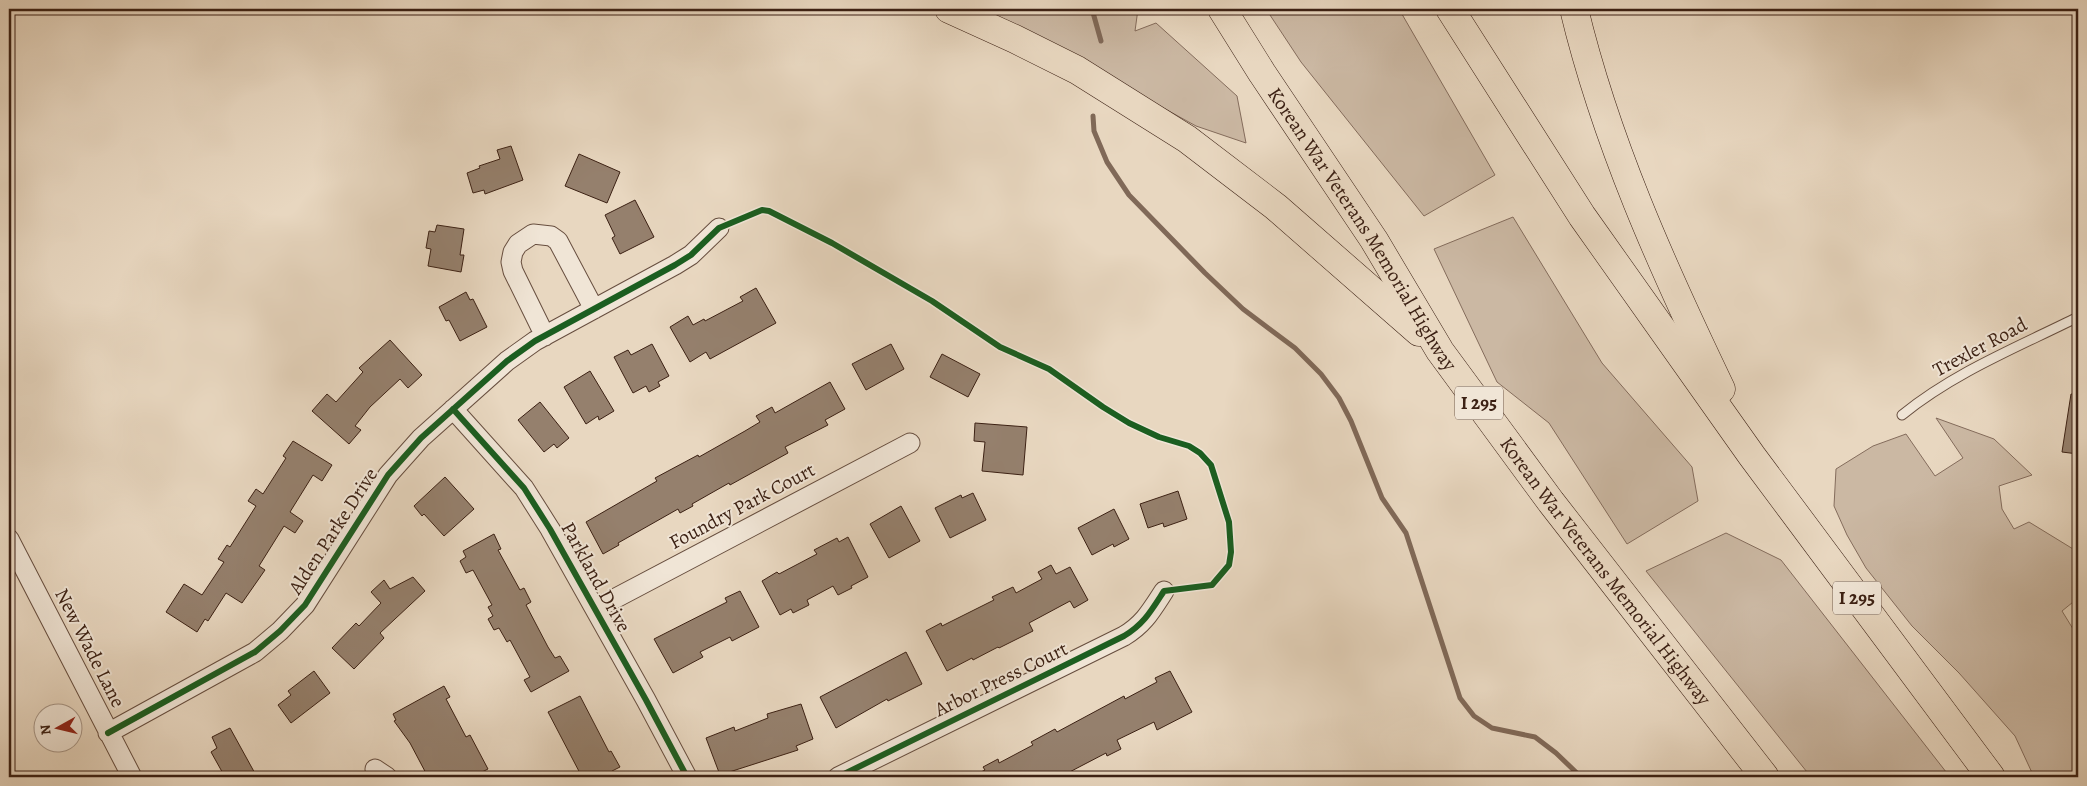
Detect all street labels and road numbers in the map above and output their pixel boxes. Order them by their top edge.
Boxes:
street label: Korean War Veterans Memorial Highway [1262,82,1464,377]
street label: Trexler Road [1928,311,2032,383]
road number: I 295 [1455,386,1503,419]
street label: Korean War Veterans Memorial Highway [1494,431,1718,711]
street label: Foundry Park Court [664,456,820,556]
street label: Alden Parke Drive [281,463,384,600]
street label: Parkland Drive [555,517,637,637]
road number: I 295 [1833,582,1881,614]
street label: New Wade Lane [48,584,132,712]
street label: Arbor Press Court [929,635,1072,723]

